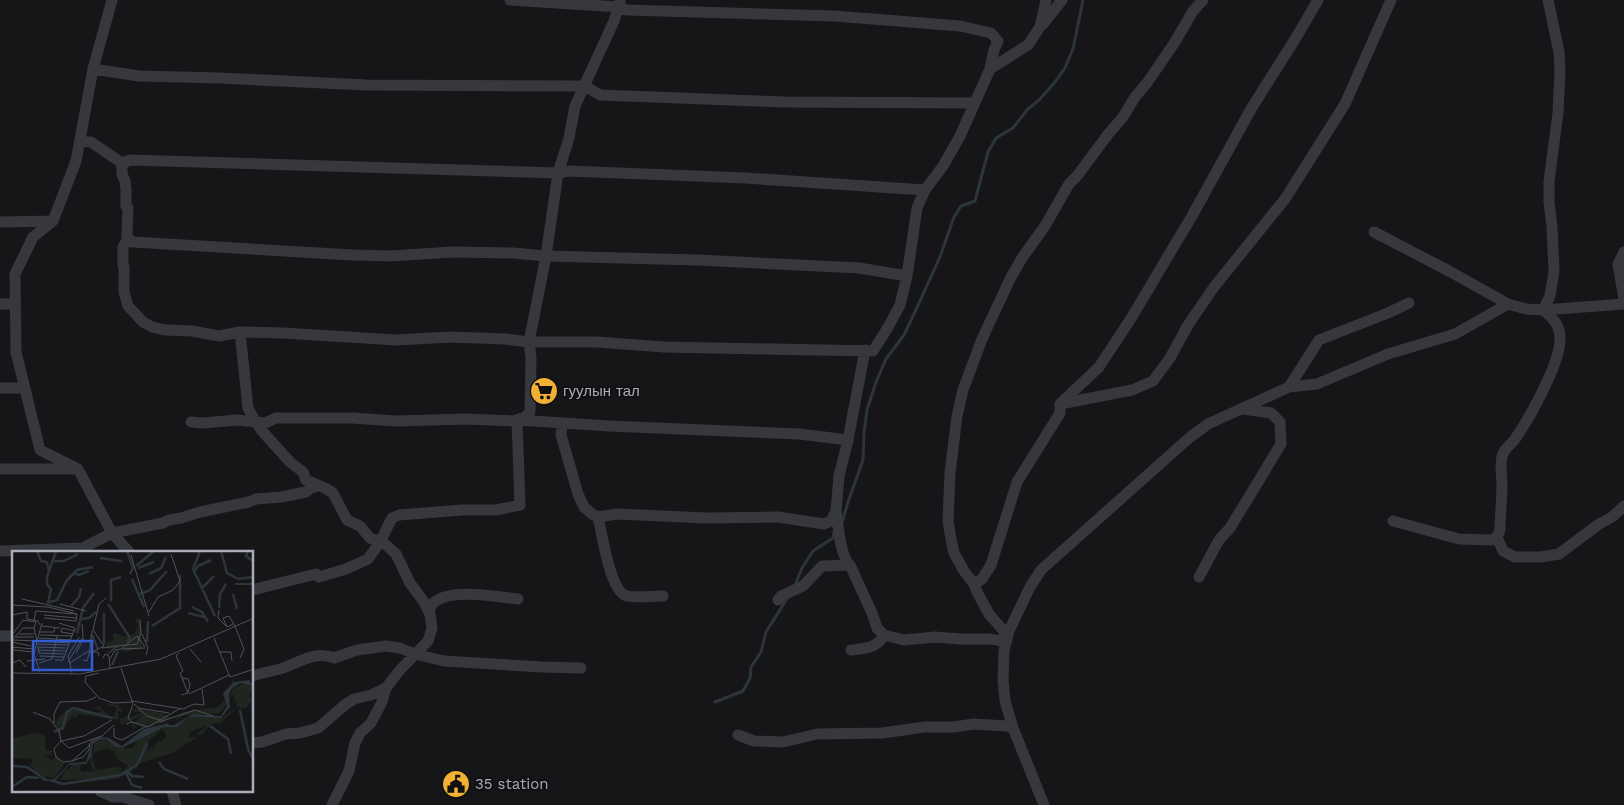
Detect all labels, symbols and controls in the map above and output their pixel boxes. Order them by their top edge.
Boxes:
supermarket icon: гуулын тал [529,376,559,406]
place label: гуулын тал [563,382,640,400]
inset map [12,551,254,792]
public building icon: 35 station [441,769,471,799]
place label: 35 station [475,775,549,793]

